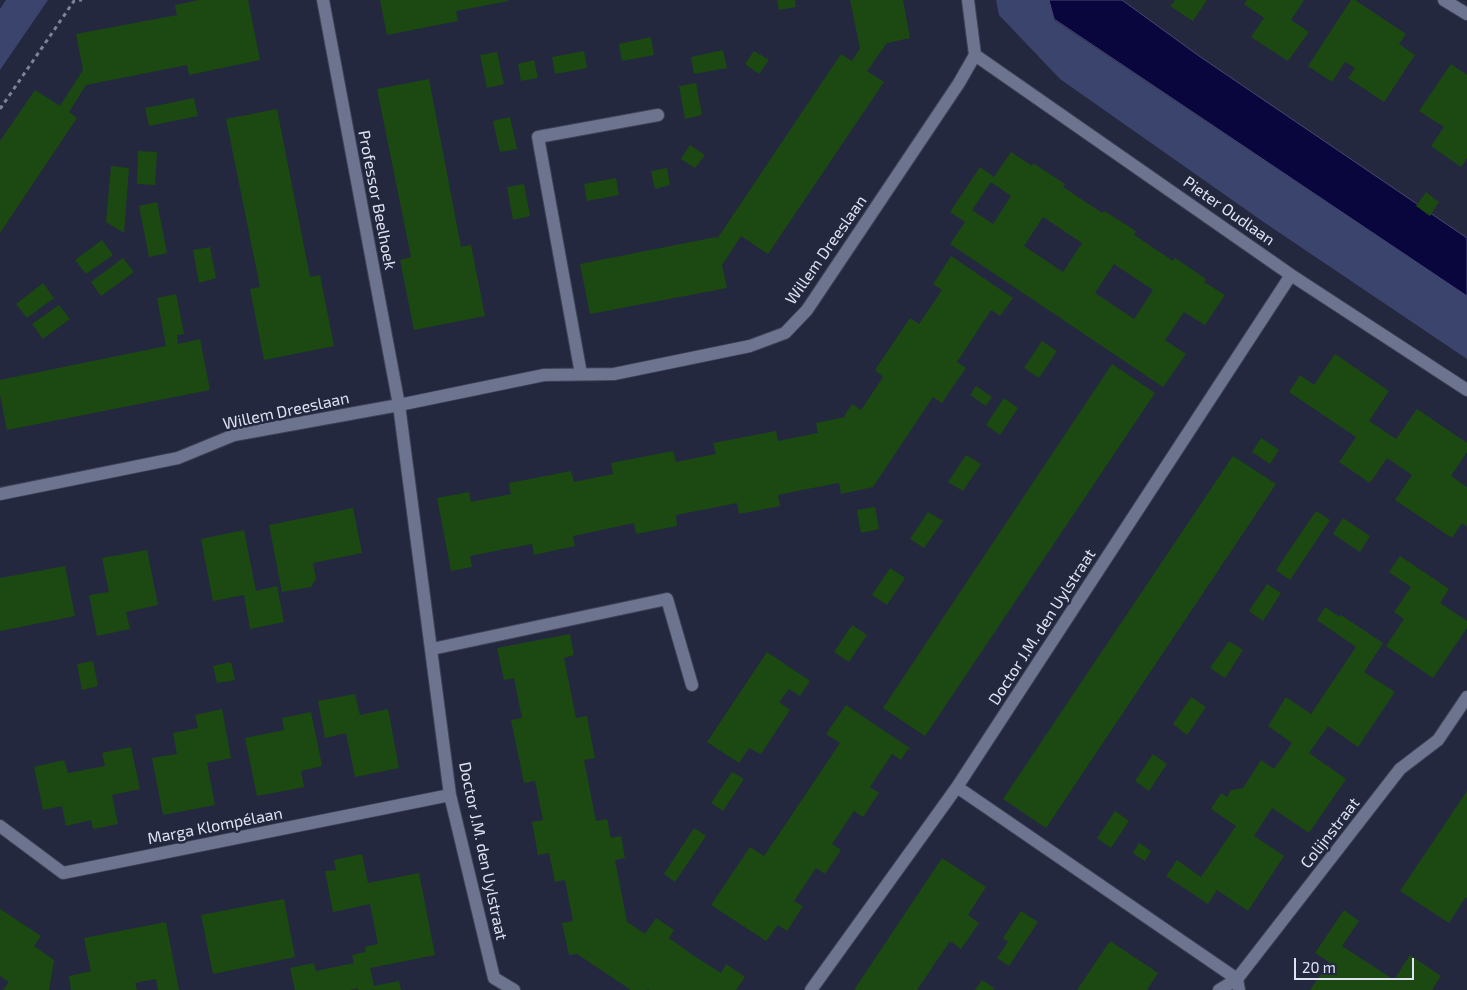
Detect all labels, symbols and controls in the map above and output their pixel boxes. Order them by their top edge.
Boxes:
street label: Professor Beelhoek [354,129,400,271]
street label: Pieter Oudlaan [1180,172,1278,250]
street label: Willem Dreeslaan [781,192,871,308]
street label: Willem Dreeslaan [221,388,351,434]
street label: Doctor J.M. den Uylstraat [984,546,1100,708]
street label: Doctor J.M. den Uylstraat [455,760,511,942]
street label: Colijnstraat [1296,794,1364,872]
street label: Marga Klompélaan [146,803,284,849]
scale bar [1297,948,1417,980]
text: 20 m [1302,958,1336,976]

